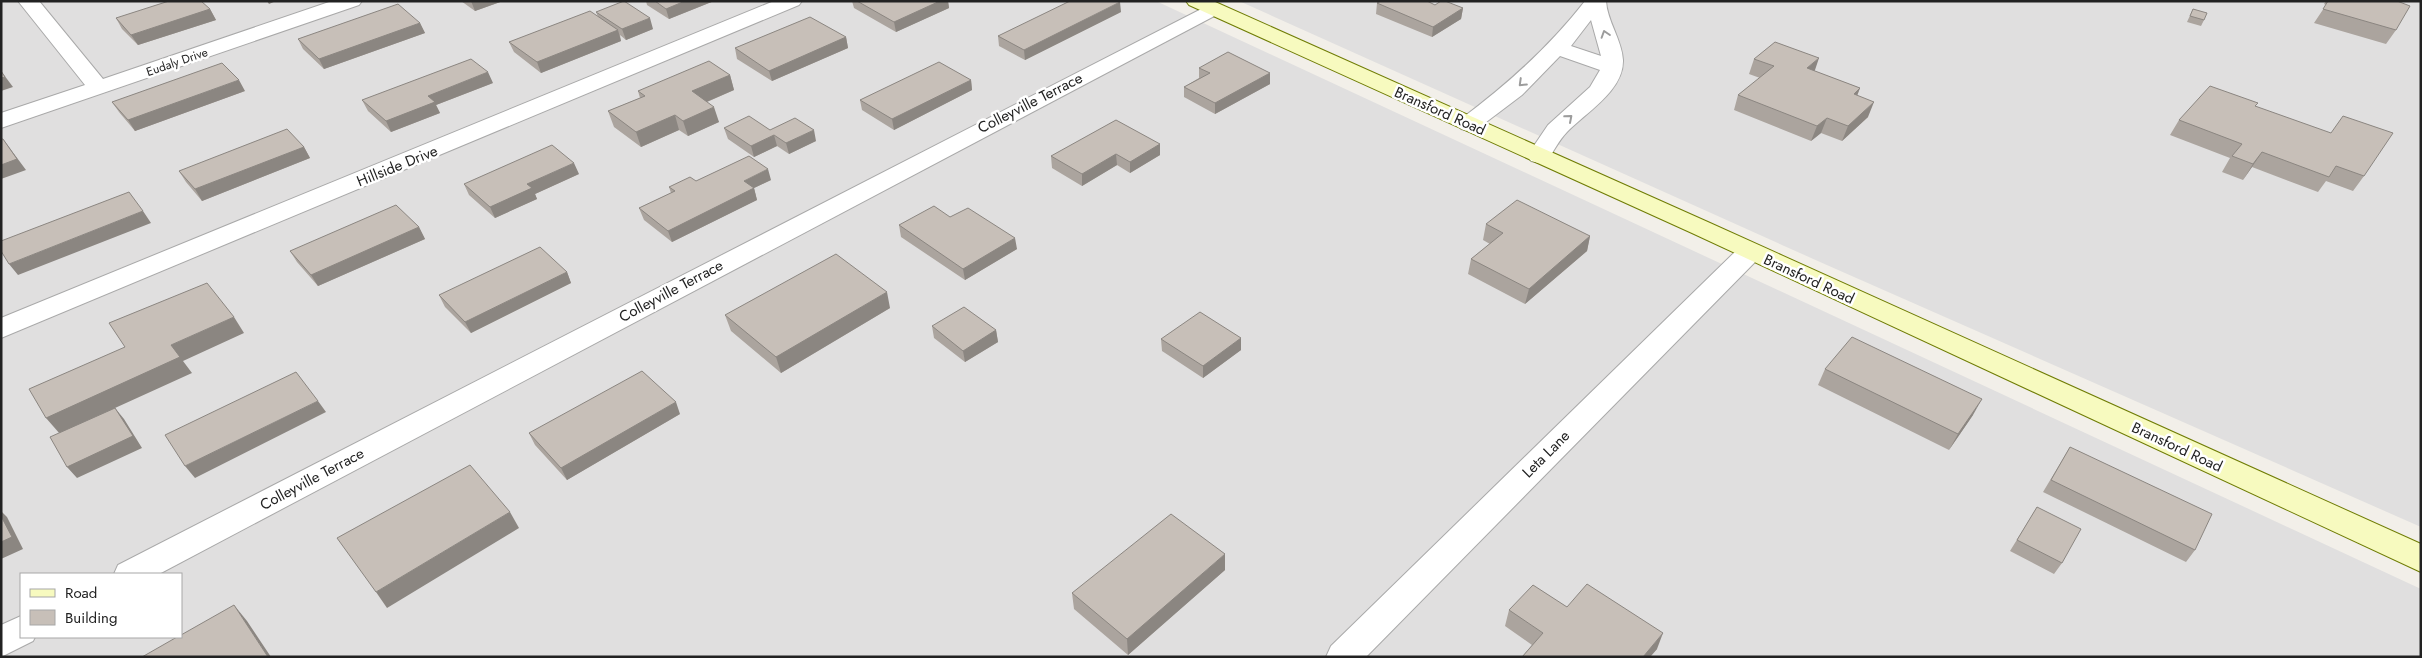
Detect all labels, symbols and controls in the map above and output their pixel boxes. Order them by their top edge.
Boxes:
one-way arrow [1601,30,1611,39]
street label: Eudaly Drive [144,43,210,81]
street label: Colleyville Terrace [974,67,1087,139]
one-way arrow [1518,77,1527,86]
street label: Bransford Road [1391,81,1489,141]
one-way arrow [1564,115,1573,124]
street label: Hillside Drive [353,140,441,192]
street label: Bransford Road [1760,248,1858,310]
street label: Colleyville Terrace [615,254,727,328]
street label: Bransford Road [2128,416,2226,478]
street label: Leta Lane [1517,425,1575,483]
street label: Colleyville Terrace [256,442,368,516]
legend [20,573,182,638]
text: Road [65,582,97,604]
text: Building [65,607,117,629]

